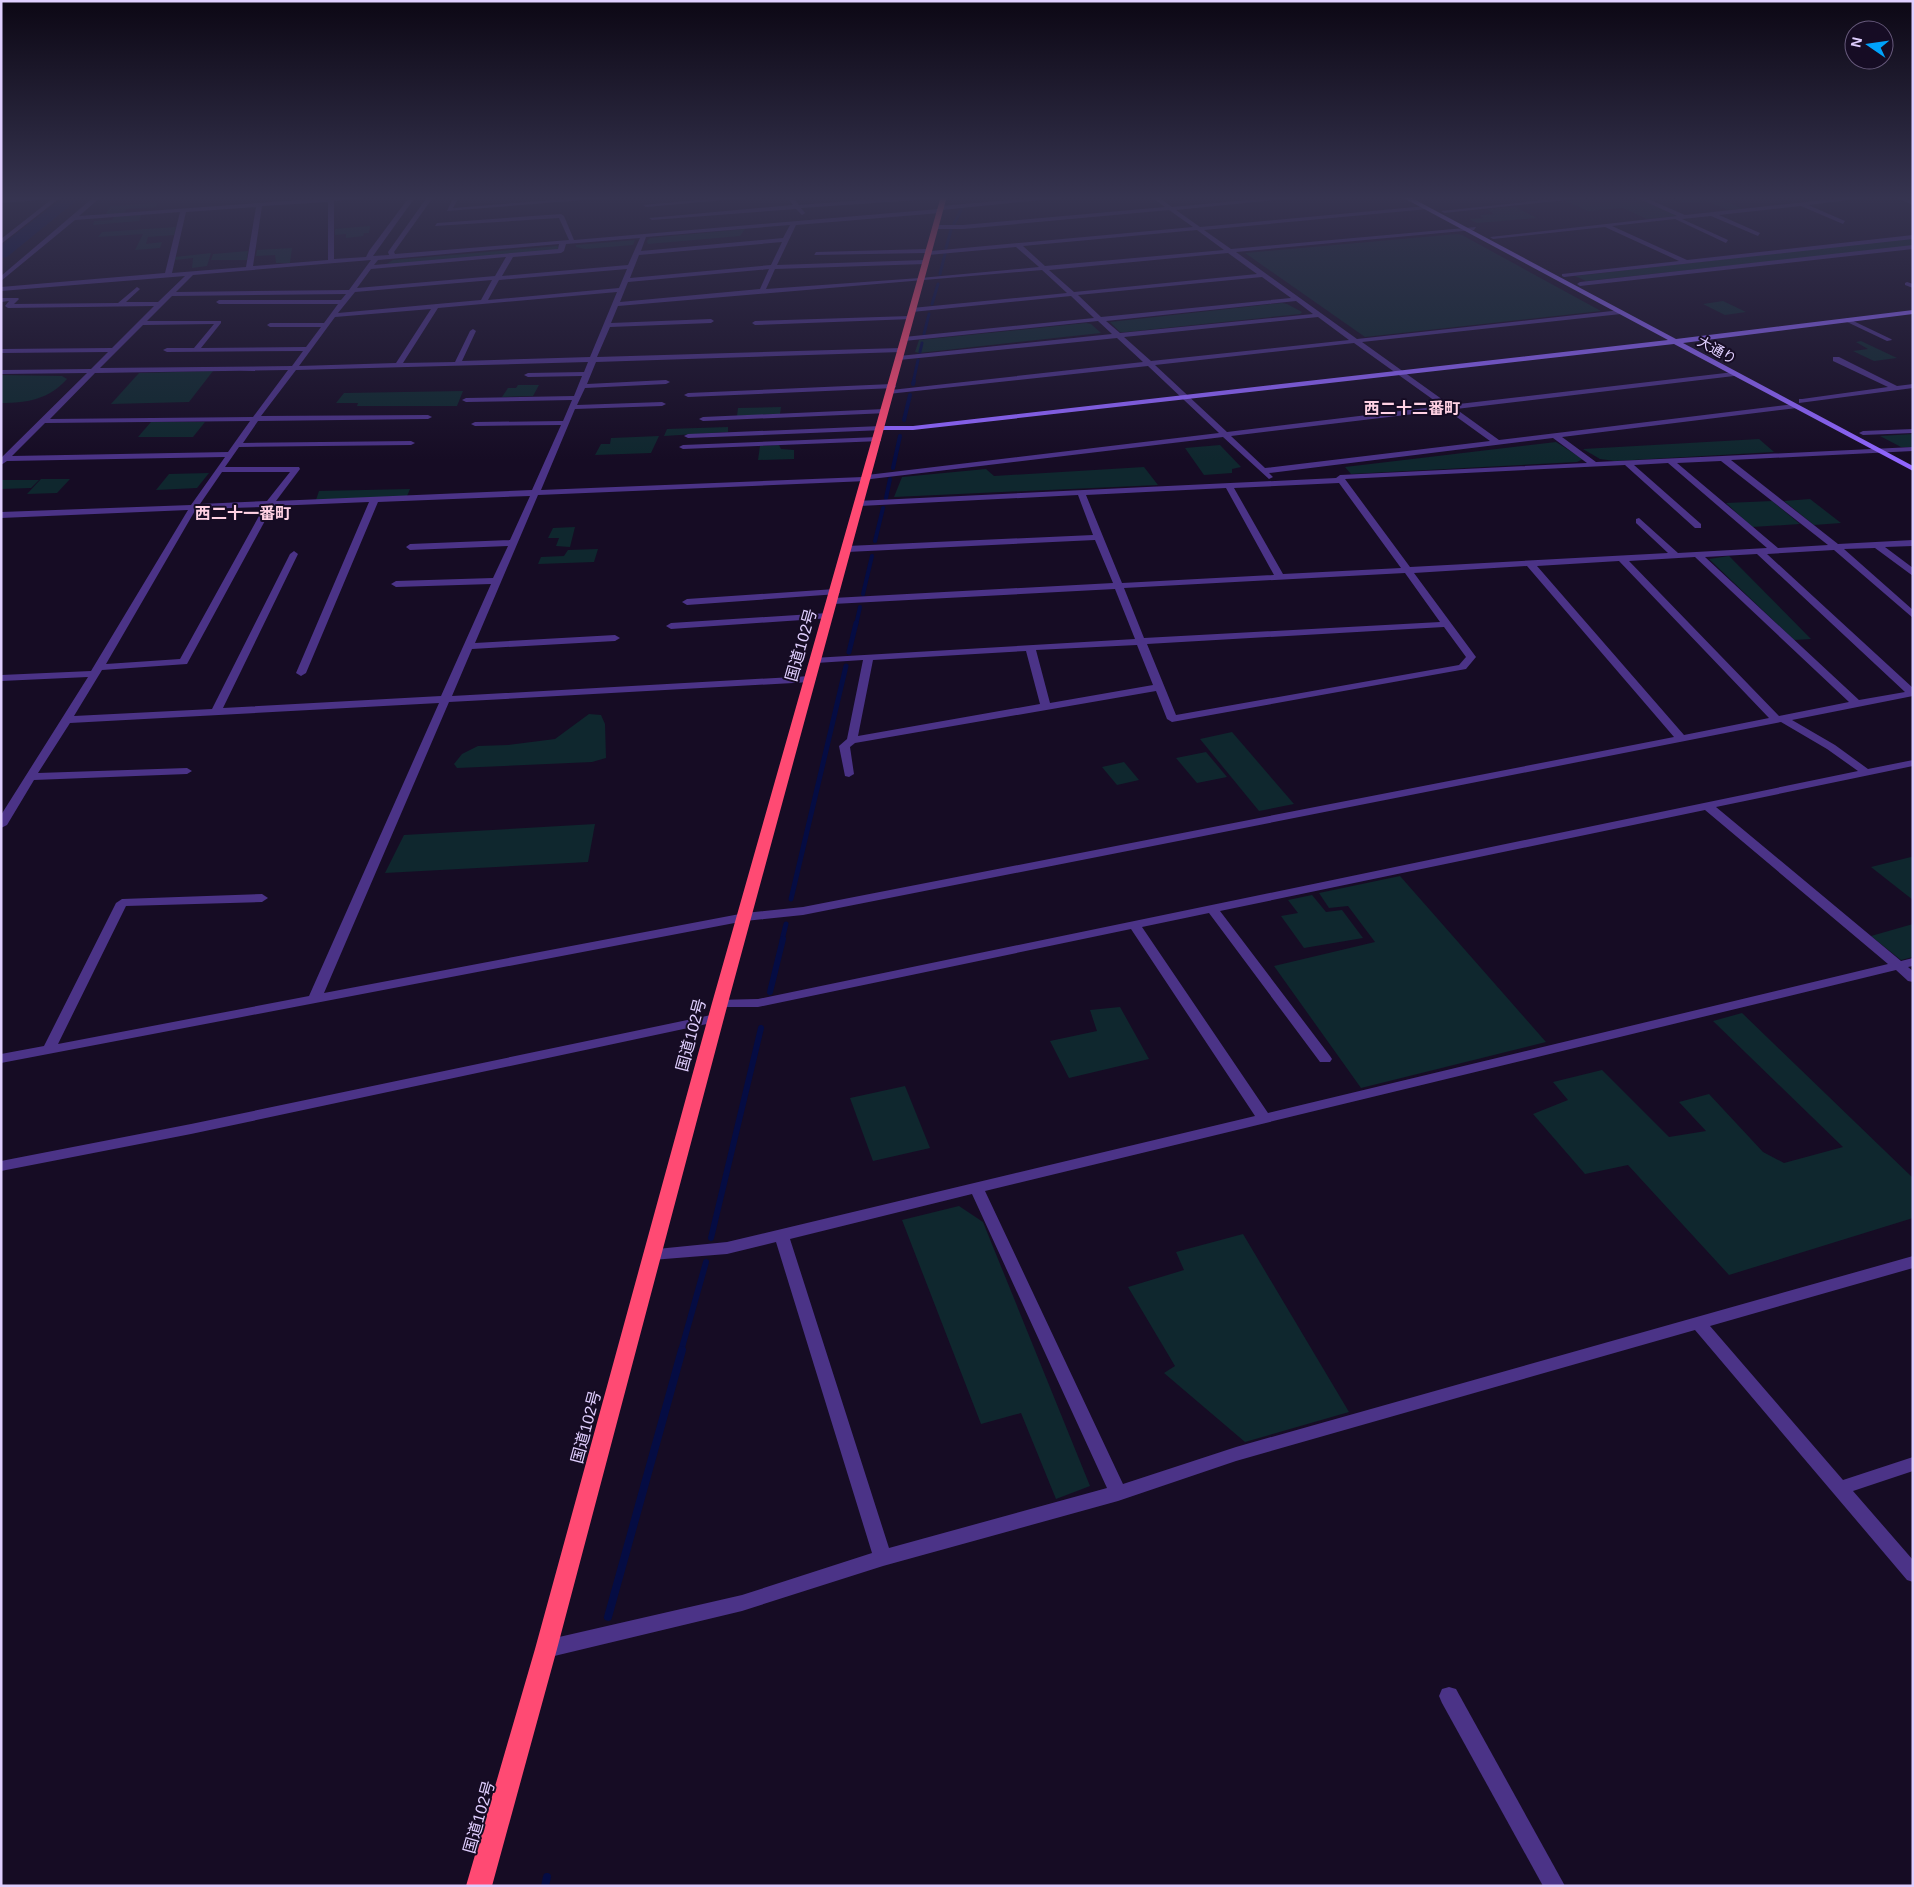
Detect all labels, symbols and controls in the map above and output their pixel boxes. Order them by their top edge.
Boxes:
north arrow [1844,20,1894,70]
text: N [1847,35,1865,49]
street label: 大通り [1695,333,1739,367]
district label: 西二十二番町 [1364,400,1460,417]
district label: 西二十一番町 [195,505,291,522]
street label: 国道102号 [783,607,819,683]
street label: 国道102号 [673,997,709,1073]
street label: 国道102号 [568,1389,604,1465]
street label: 国道102号 [461,1779,497,1855]

